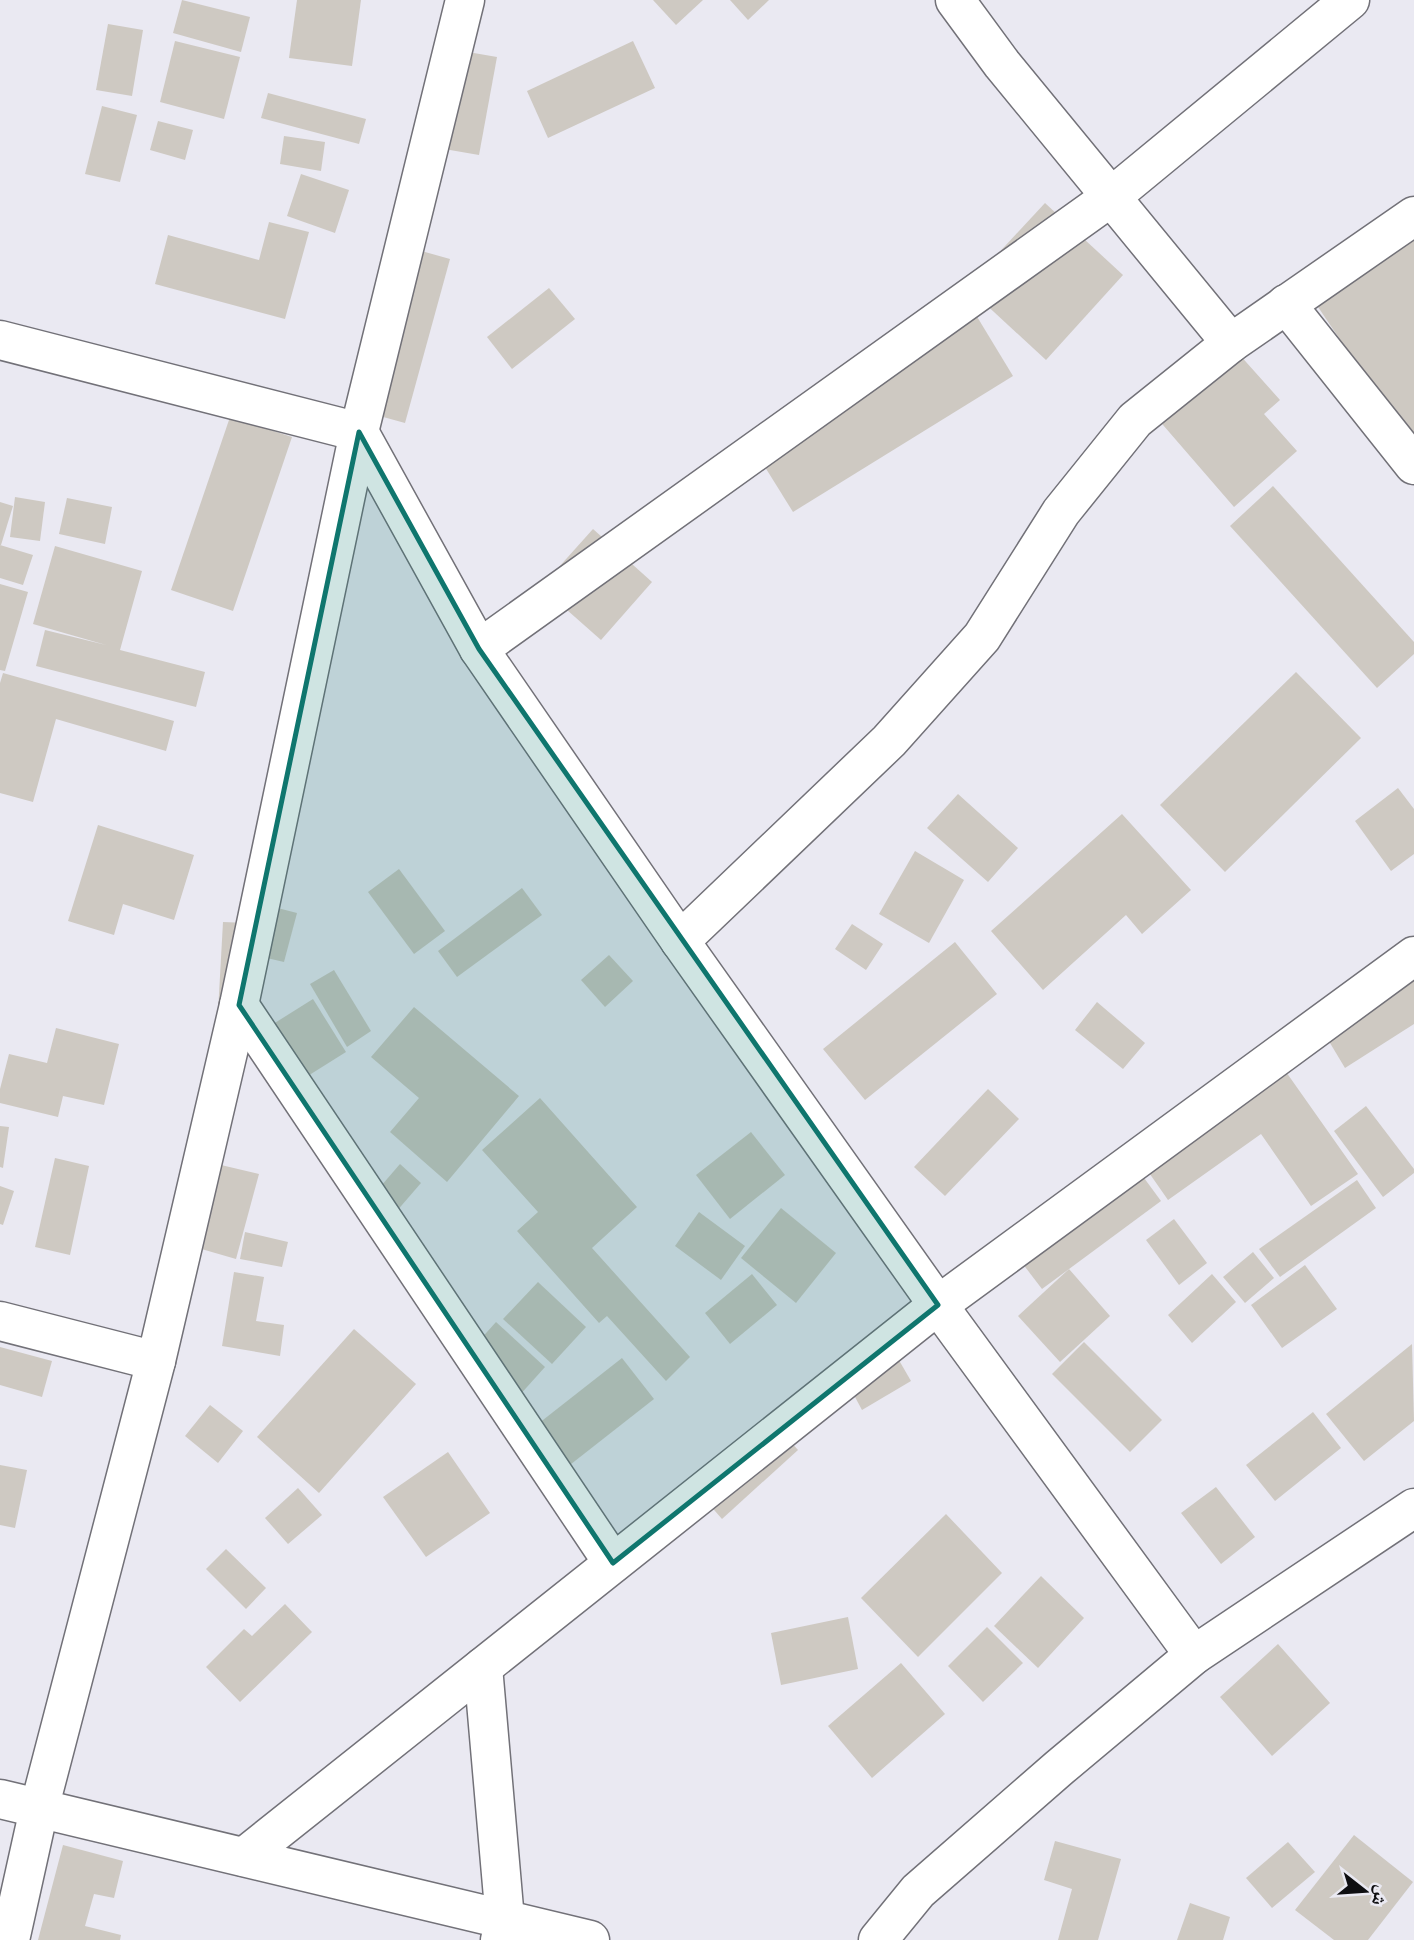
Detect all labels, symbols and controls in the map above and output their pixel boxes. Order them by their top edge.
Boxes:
north arrow [1330,1856,1400,1926]
text: ش [1366,1883,1394,1909]

